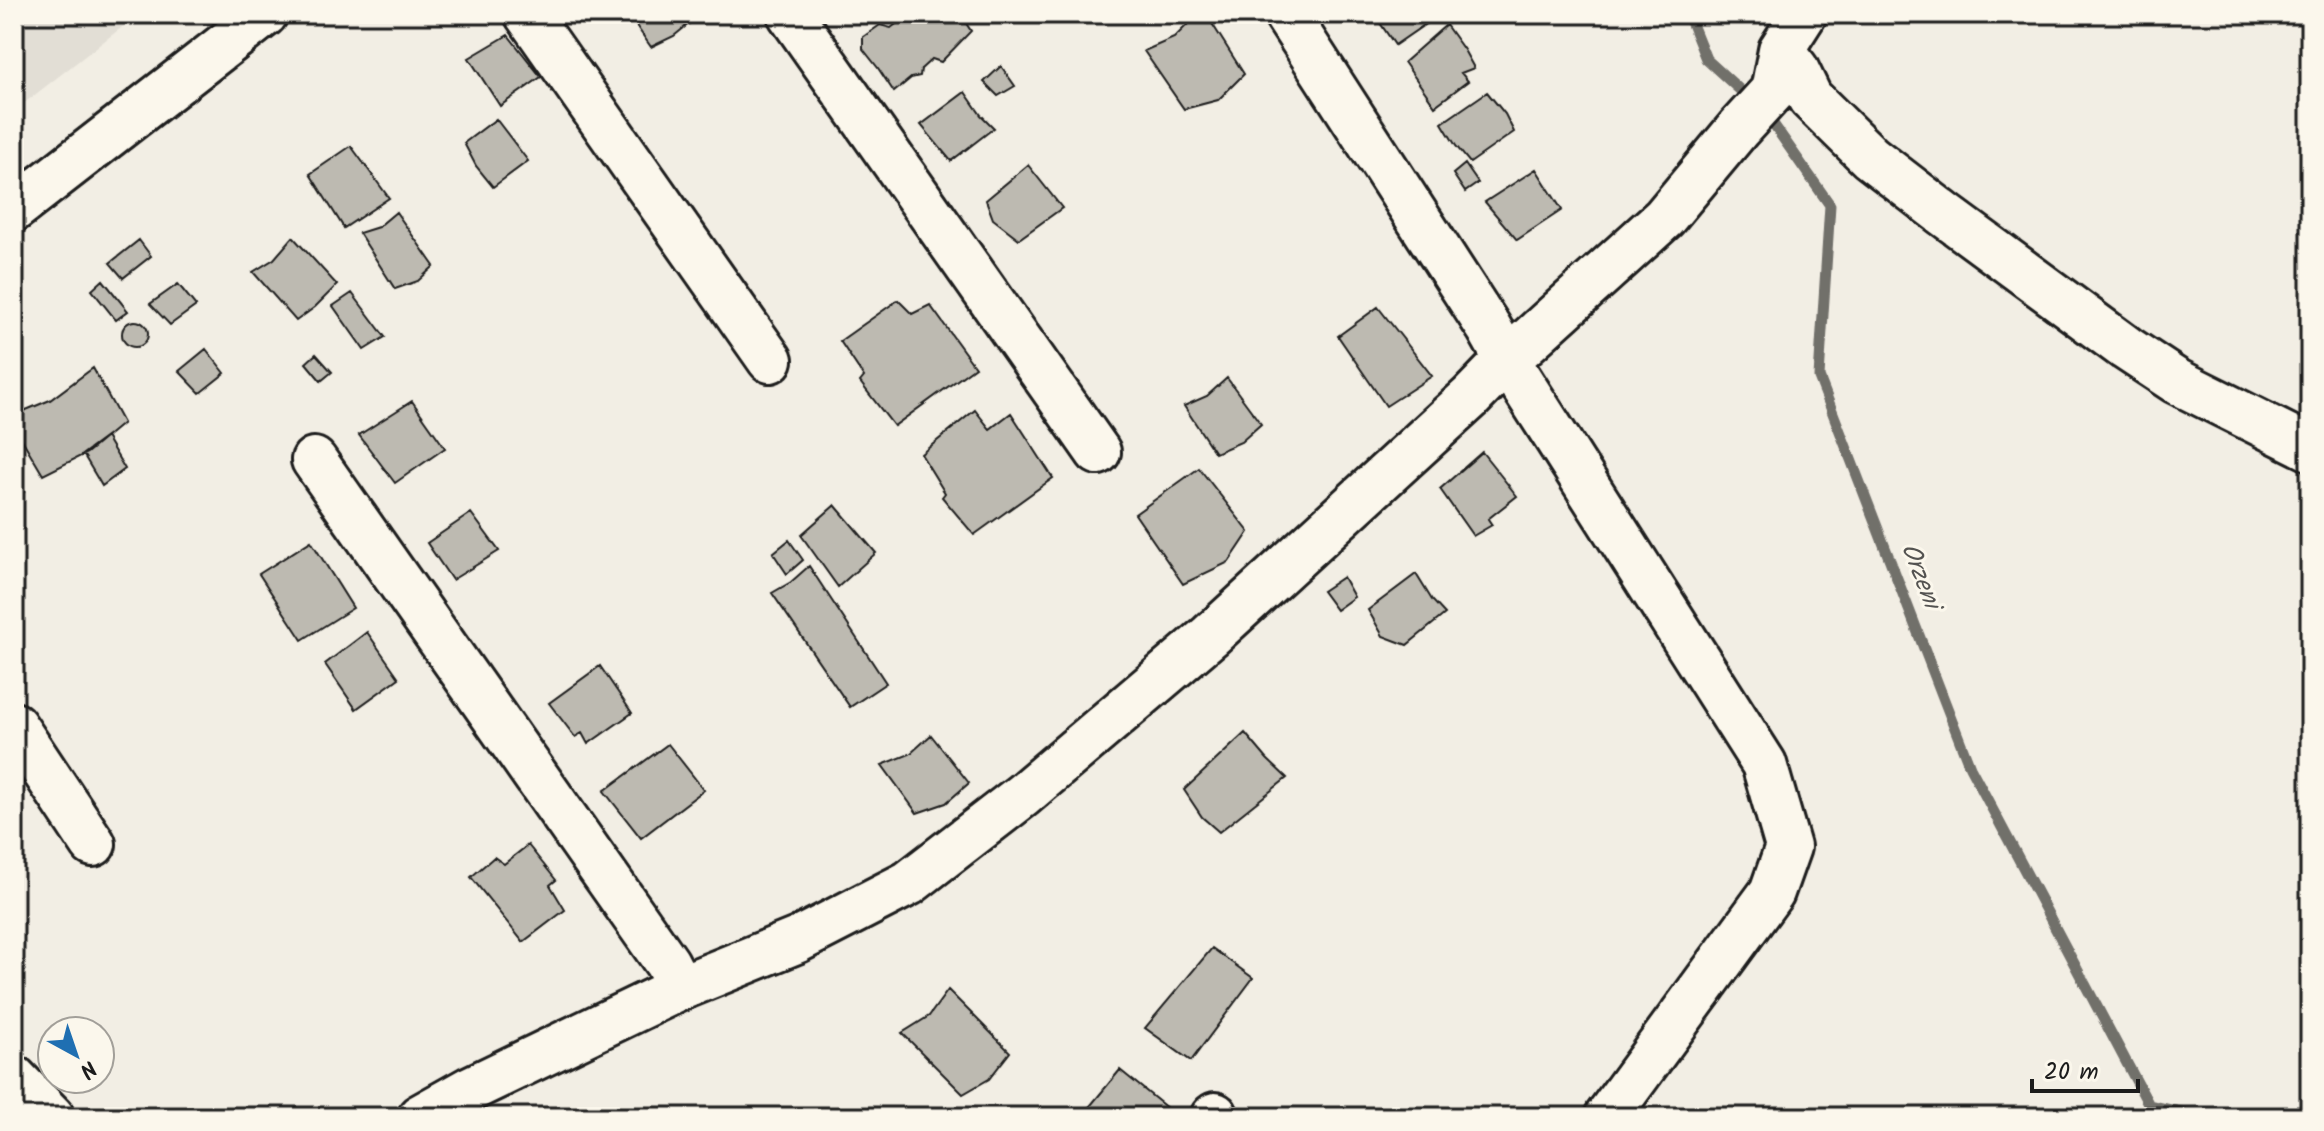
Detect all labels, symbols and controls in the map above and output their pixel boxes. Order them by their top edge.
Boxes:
water label: Orzeni [1888,537,1954,621]
north arrow [36,1015,116,1095]
scale bar [2032,1043,2138,1093]
text: N [71,1051,104,1086]
text: 20 m [2044,1053,2099,1092]

